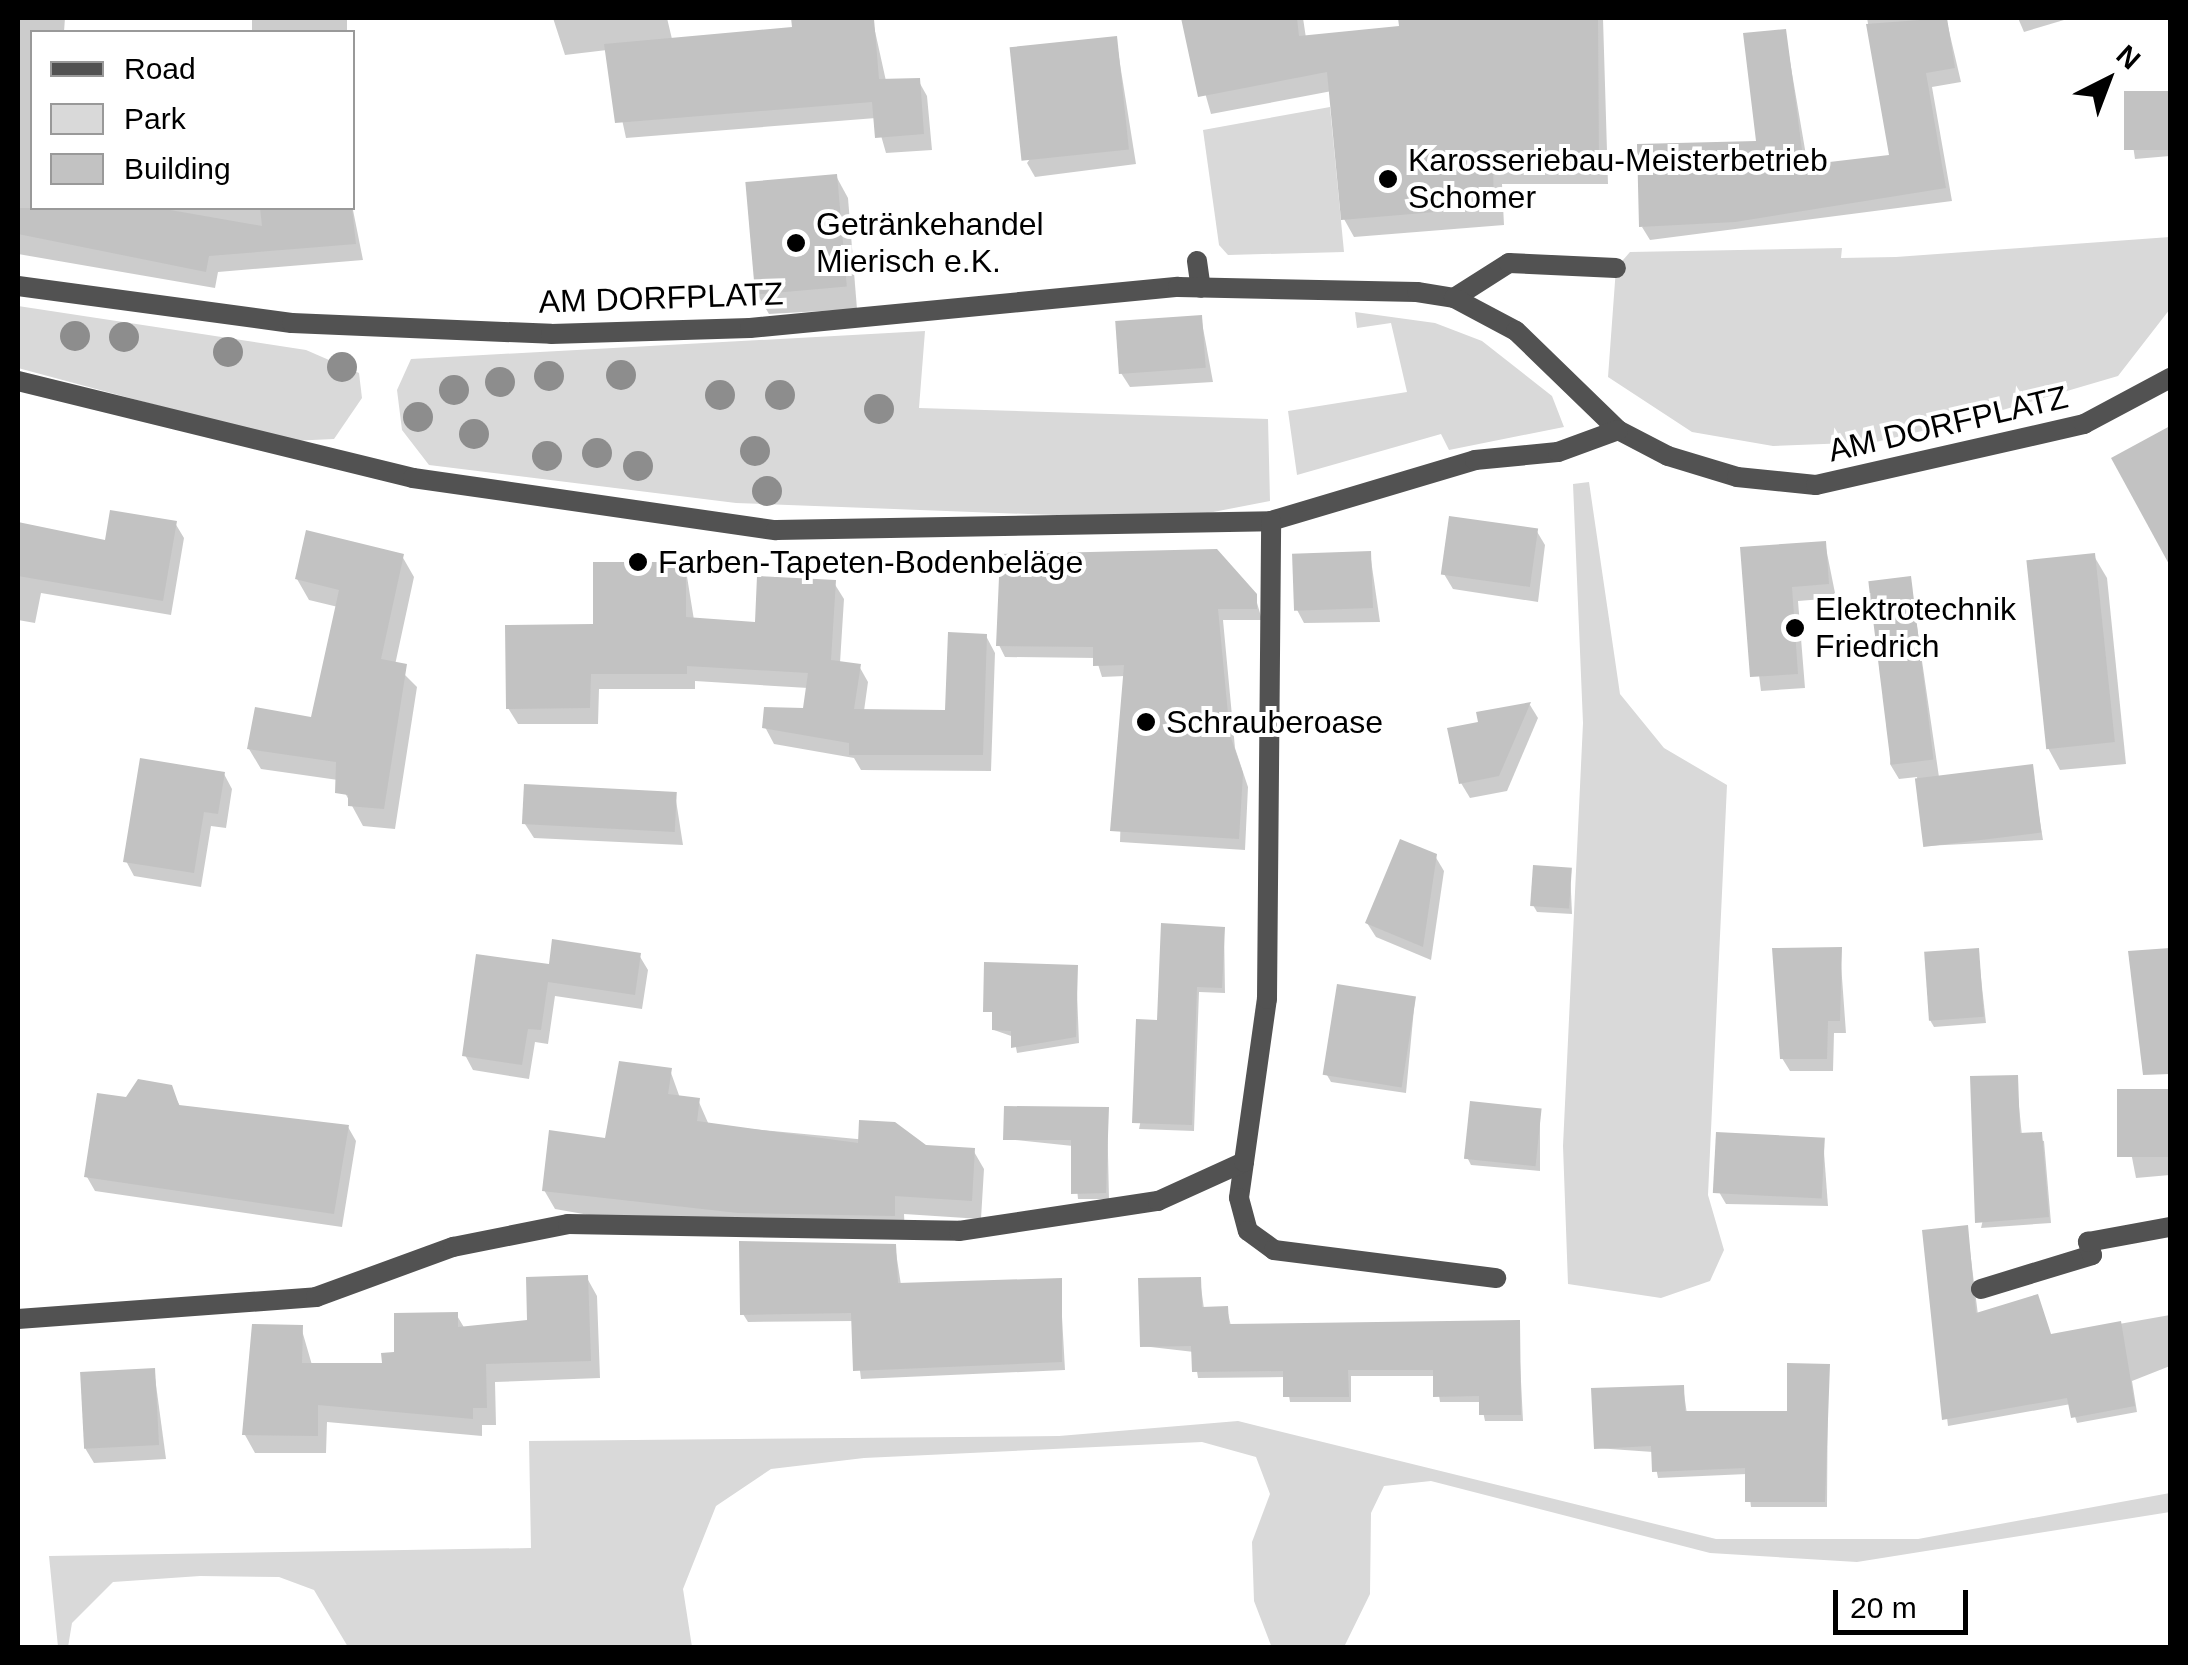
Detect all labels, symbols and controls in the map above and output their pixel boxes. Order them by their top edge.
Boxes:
legend [30,30,355,210]
north arrow [2058,30,2158,130]
text: N [2111,39,2146,76]
text: Road [124,52,196,85]
text: Park [124,102,186,135]
place label: Karosseriebau-Meisterbetrieb Schomer [1408,142,1828,217]
text: Building [124,152,231,185]
marker: Karosseriebau-Meisterbetrieb Schomer [1377,168,1399,190]
place label: Getränkehandel Mierisch e.K. [816,206,1044,281]
marker: Getränkehandel Mierisch e.K. [785,232,807,254]
street label: AM DORFPLATZ [538,275,784,321]
street label: AM DORFPLATZ [1824,378,2072,470]
place label: Farben-Tapeten-Bodenbeläge [658,543,1083,581]
marker: Farben-Tapeten-Bodenbeläge [627,551,649,573]
place label: Elektrotechnik Friedrich [1815,591,2016,666]
marker: Elektrotechnik Friedrich [1784,617,1806,639]
place label: Schrauberoase [1166,703,1383,741]
marker: Schrauberoase [1135,711,1157,733]
scale bar [1838,1570,1973,1632]
text: 20 m [1850,1591,1917,1624]

